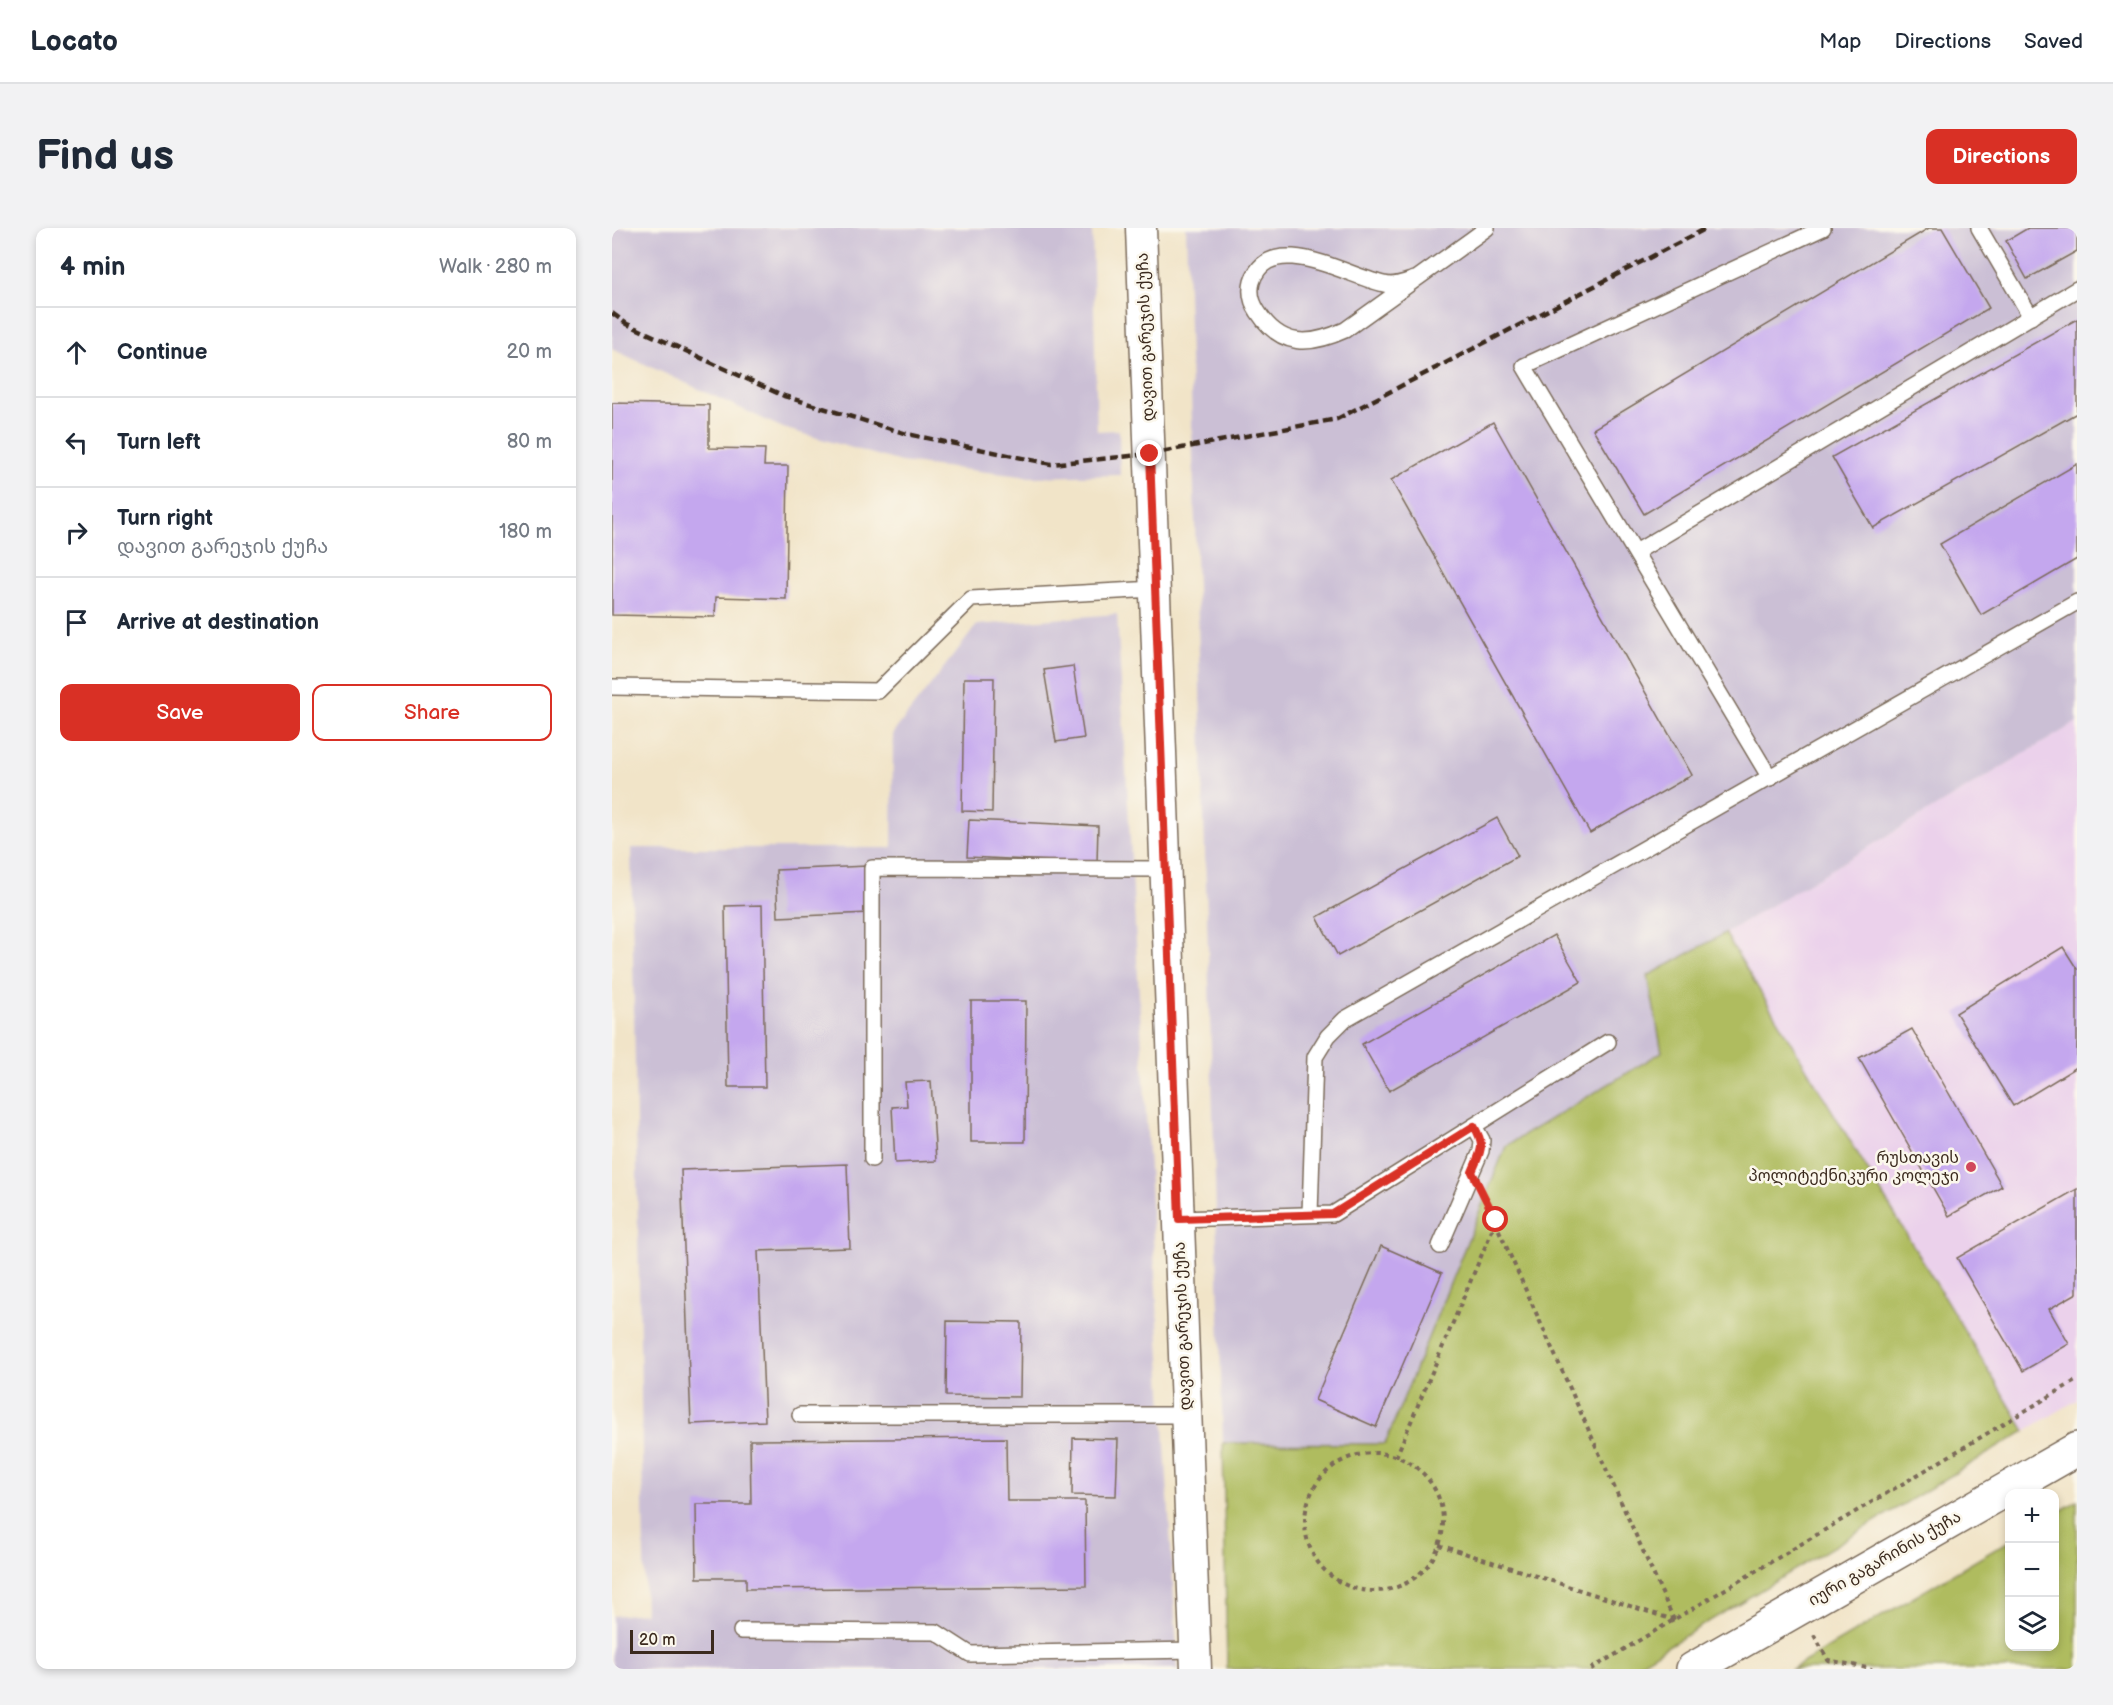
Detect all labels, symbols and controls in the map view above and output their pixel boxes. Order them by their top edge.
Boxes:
text: Locato [30,25,118,58]
text: Map [1819,29,1862,54]
text: Directions [1895,29,1991,54]
text: Saved [2024,29,2083,54]
button: Directions [1926,129,2077,184]
text: Find us [36,131,174,182]
text: 4 min [60,252,125,283]
street label: დავით გარეჯის ქუჩა [1134,252,1158,422]
text: Walk · 280 m [439,255,552,279]
icon: ahead [60,336,93,369]
text: Continue [117,339,207,366]
text: 20 m [507,340,552,364]
icon: left [60,426,93,459]
text: Turn left [117,429,201,456]
text: 80 m [507,430,552,454]
route end [1136,440,1162,466]
text: Turn right [117,505,213,532]
icon: right [60,516,93,549]
text: 180 m [499,520,552,544]
text: დავით გარეჯის ქუჩა [117,535,328,559]
icon: arrive [60,606,93,639]
text: Arrive at destination [117,609,319,636]
button: Save [60,684,300,741]
button: Share [312,684,552,741]
place label: რუსთავის პოლიტექნიკური კოლეჯი [1748,1149,1959,1186]
marker: რუსთავის პოლიტექნიკური კოლეჯი [1964,1160,1978,1174]
route start [1482,1206,1508,1232]
street label: დავით გარეჯის ქუჩა [1171,1241,1195,1411]
map controls [2005,1489,2059,1651]
button: + [2005,1489,2059,1543]
street label: იური გაგარინის ქუჩა [1805,1508,1965,1610]
button: − [2005,1543,2059,1597]
button: layers [2005,1597,2059,1651]
scale bar [630,1627,714,1654]
text: 20 m [639,1631,675,1650]

